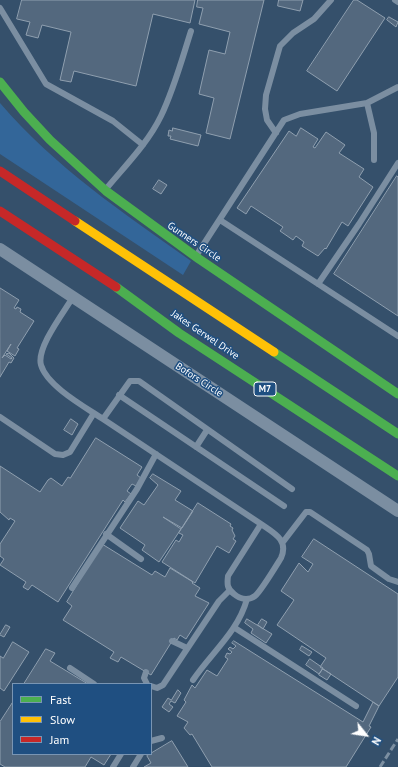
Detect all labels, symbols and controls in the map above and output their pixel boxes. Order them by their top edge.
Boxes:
street label: Gunners Circle [165,220,223,264]
street label: Jakes Gerwel Drive [169,308,241,362]
street label: Bofors Circle [173,360,225,400]
road number: M7 [254,382,276,396]
legend [12,683,152,755]
text: Fast [50,692,71,707]
text: Slow [50,712,75,727]
north arrow [346,715,386,755]
text: Jam [50,732,69,747]
text: N [369,734,384,748]

